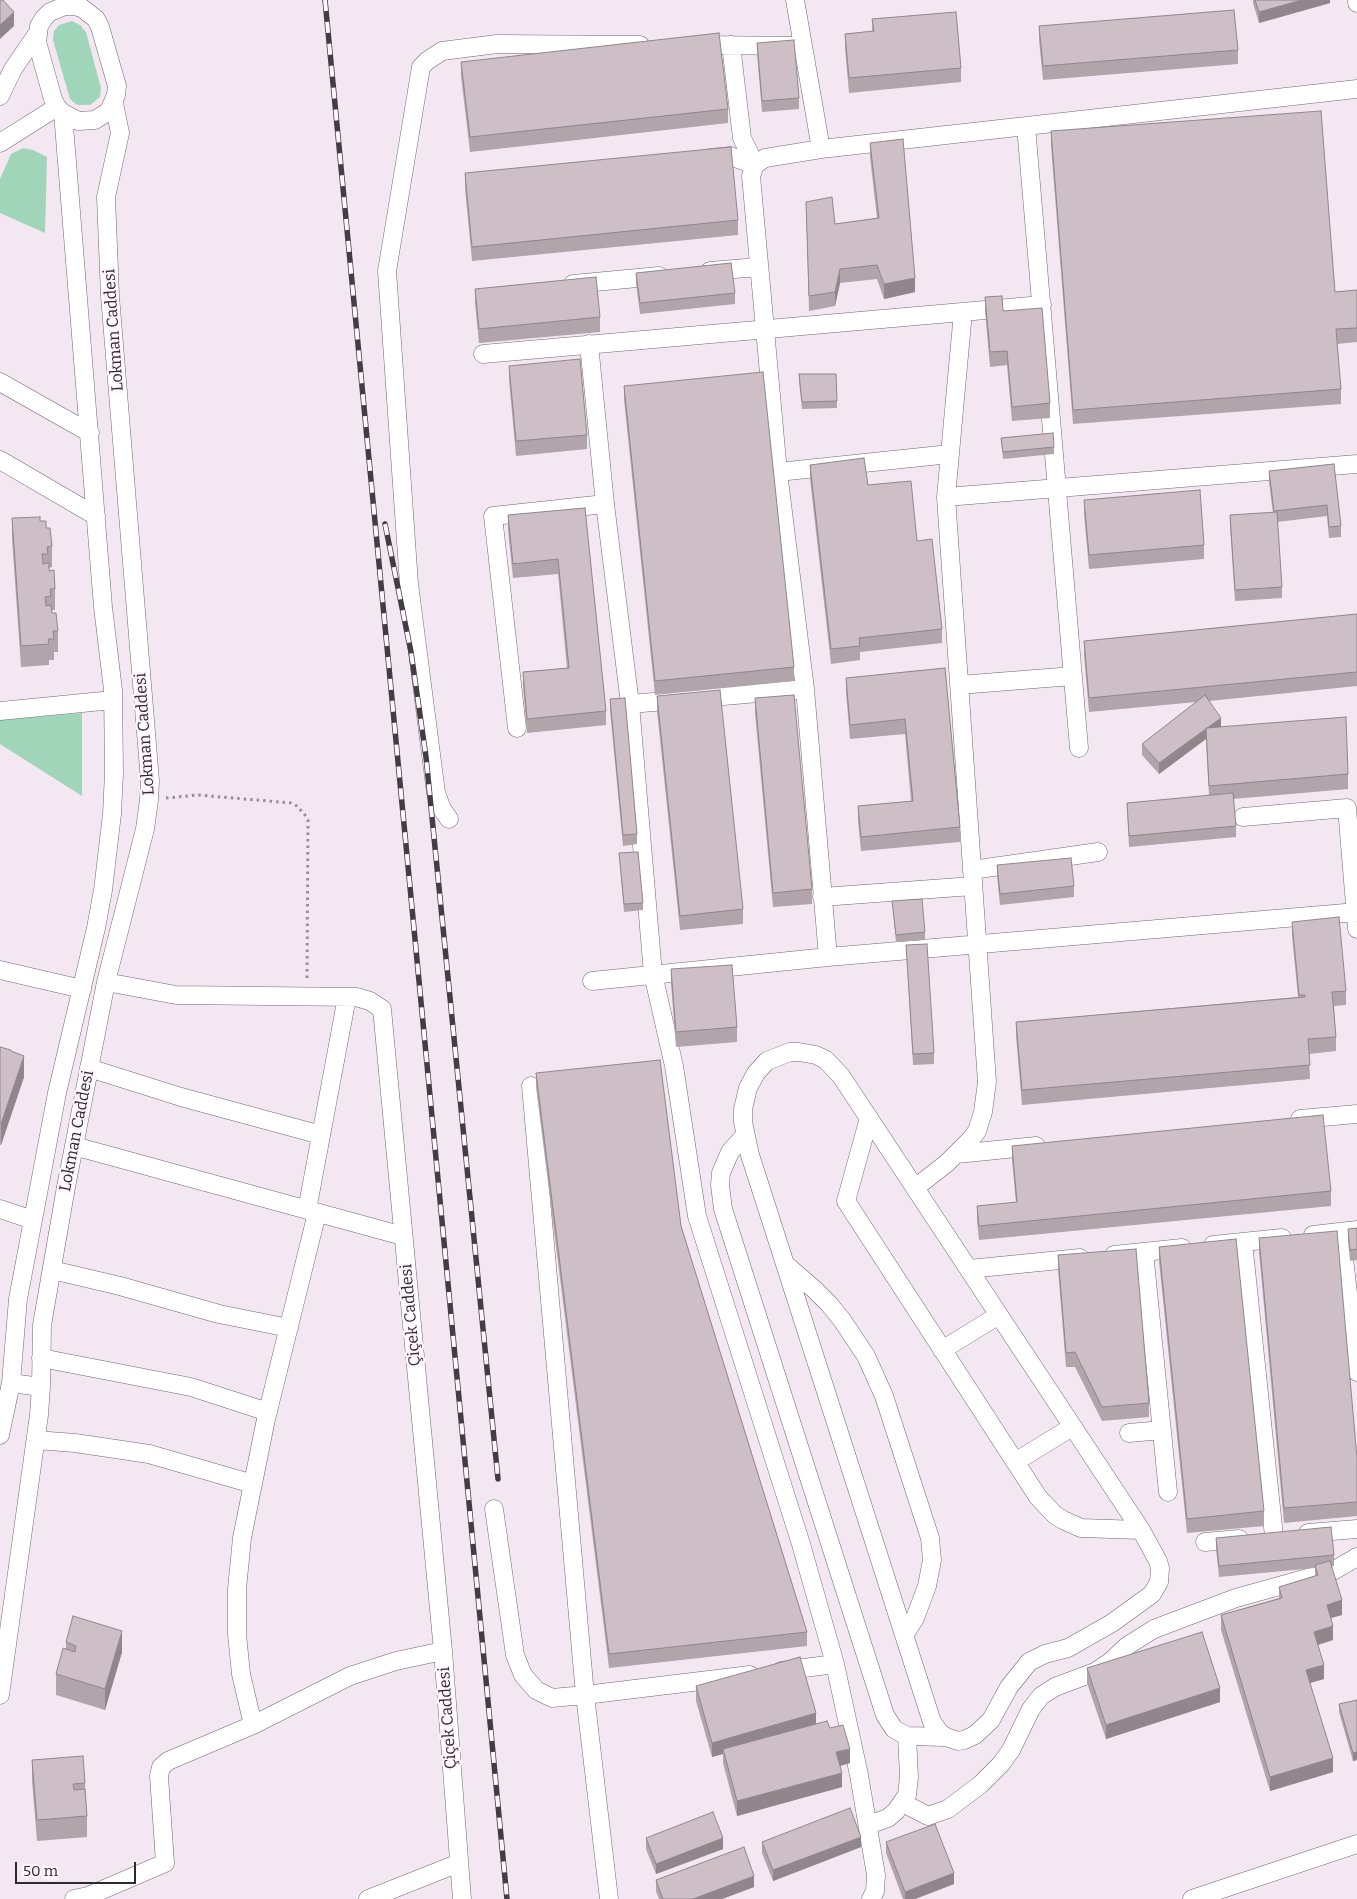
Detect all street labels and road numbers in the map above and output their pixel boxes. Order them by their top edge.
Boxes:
street label: Lokman Caddesi [100,268,128,392]
street label: Lokman Caddesi [131,672,159,796]
street label: Lokman Caddesi [56,1069,98,1193]
street label: Çiçek Caddesi [397,1263,425,1367]
street label: Çiçek Caddesi [435,1666,461,1770]

